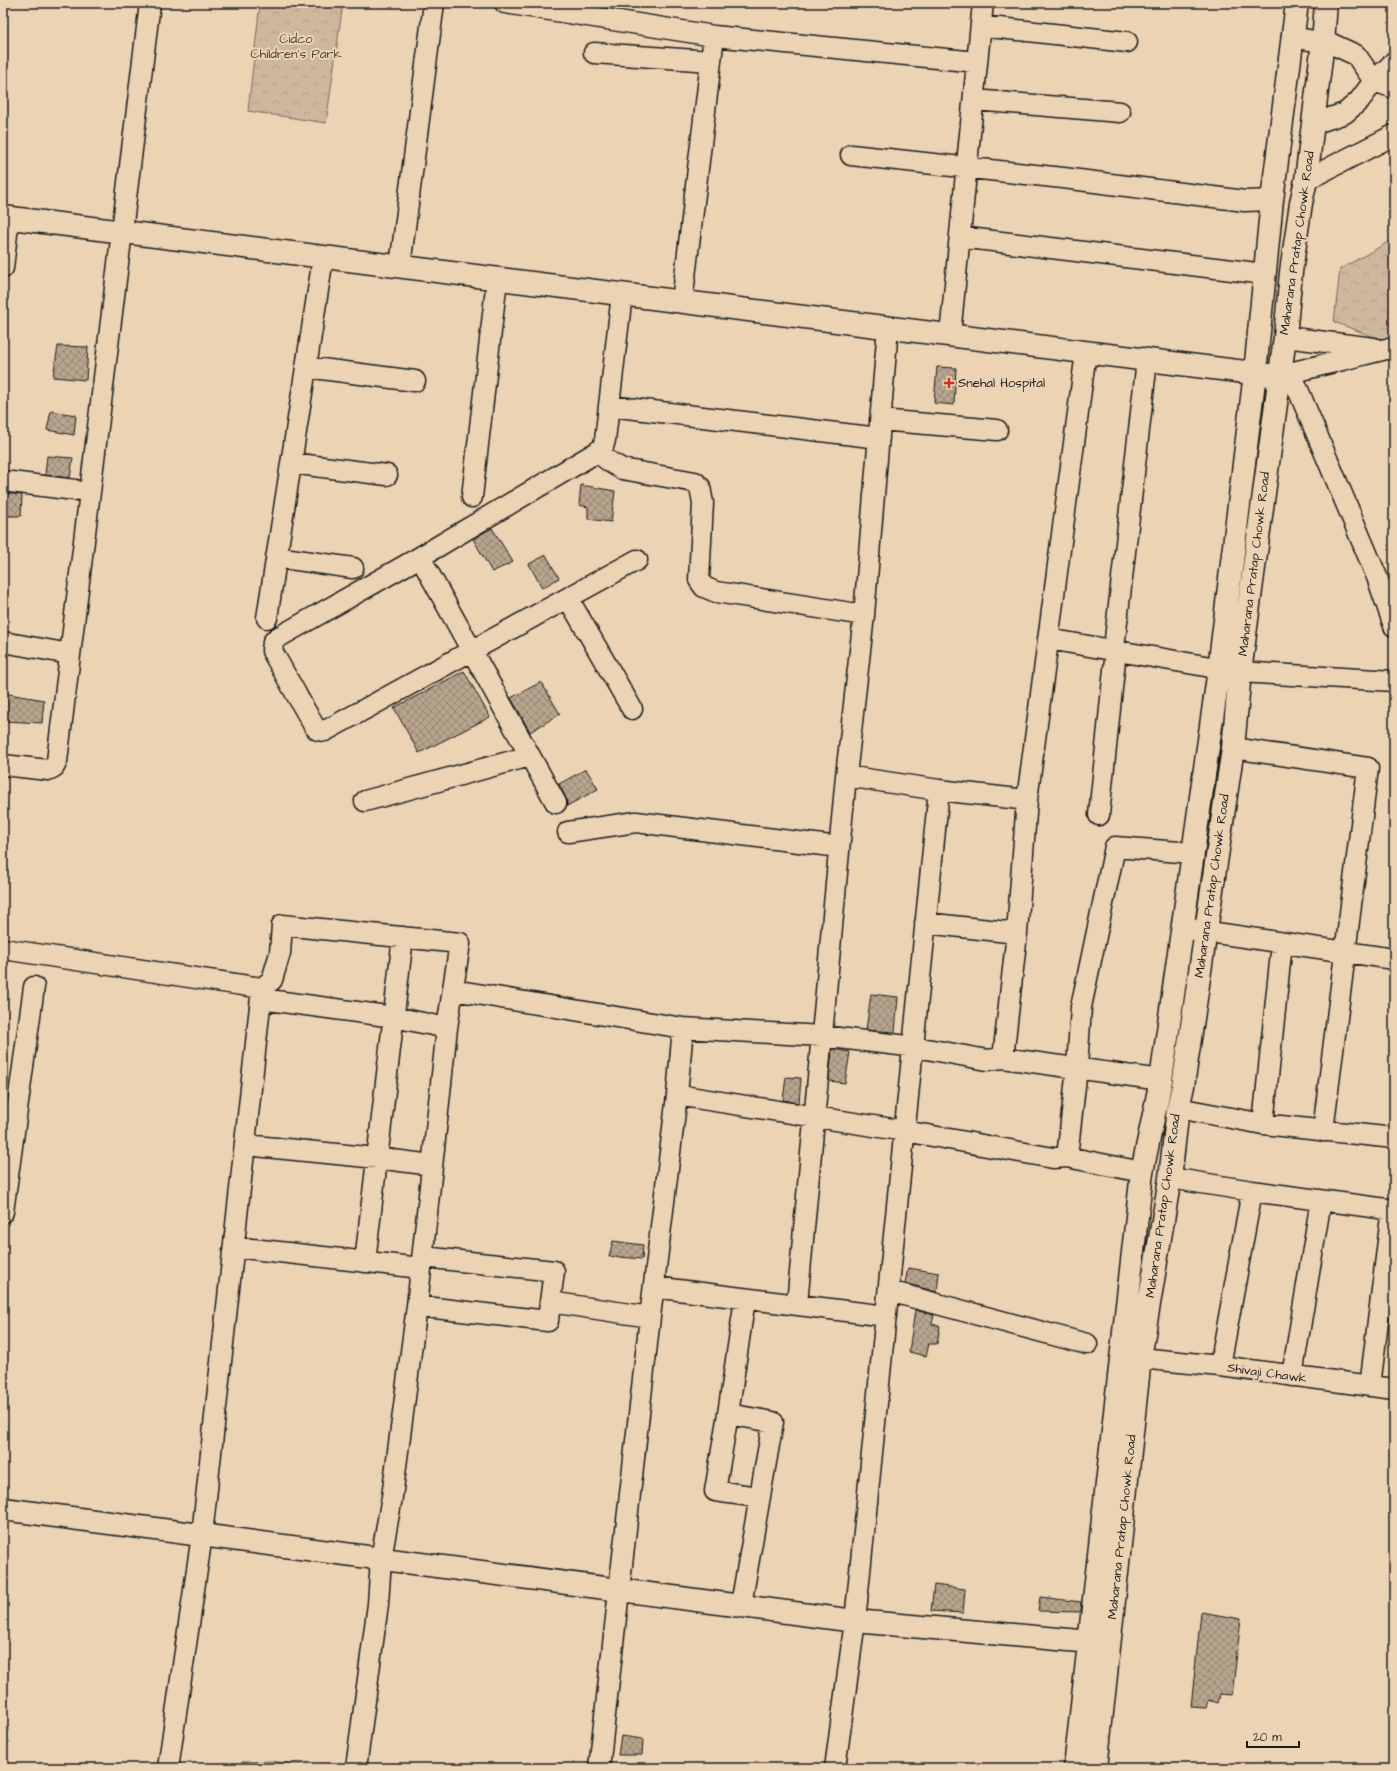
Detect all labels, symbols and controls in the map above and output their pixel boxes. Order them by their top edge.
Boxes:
park label: Cidco Children's Park [251,30,341,63]
street label: Maharana Pratap Chowk Road [1275,150,1319,336]
place label: Snehal Hospital [958,374,1045,392]
marker: Snehal Hospital [943,377,955,389]
street label: Maharana Pratap Chowk Road [1234,471,1274,657]
street label: Maharana Pratap Chowk Road [1190,793,1234,979]
street label: Maharana Pratap Chowk Road [1141,1113,1185,1299]
street label: Shivaji Chawk [1226,1358,1308,1388]
street label: Maharana Pratap Chowk Road [1103,1434,1141,1620]
scale bar [1247,1723,1299,1749]
text: 20 m [1253,1729,1282,1746]

